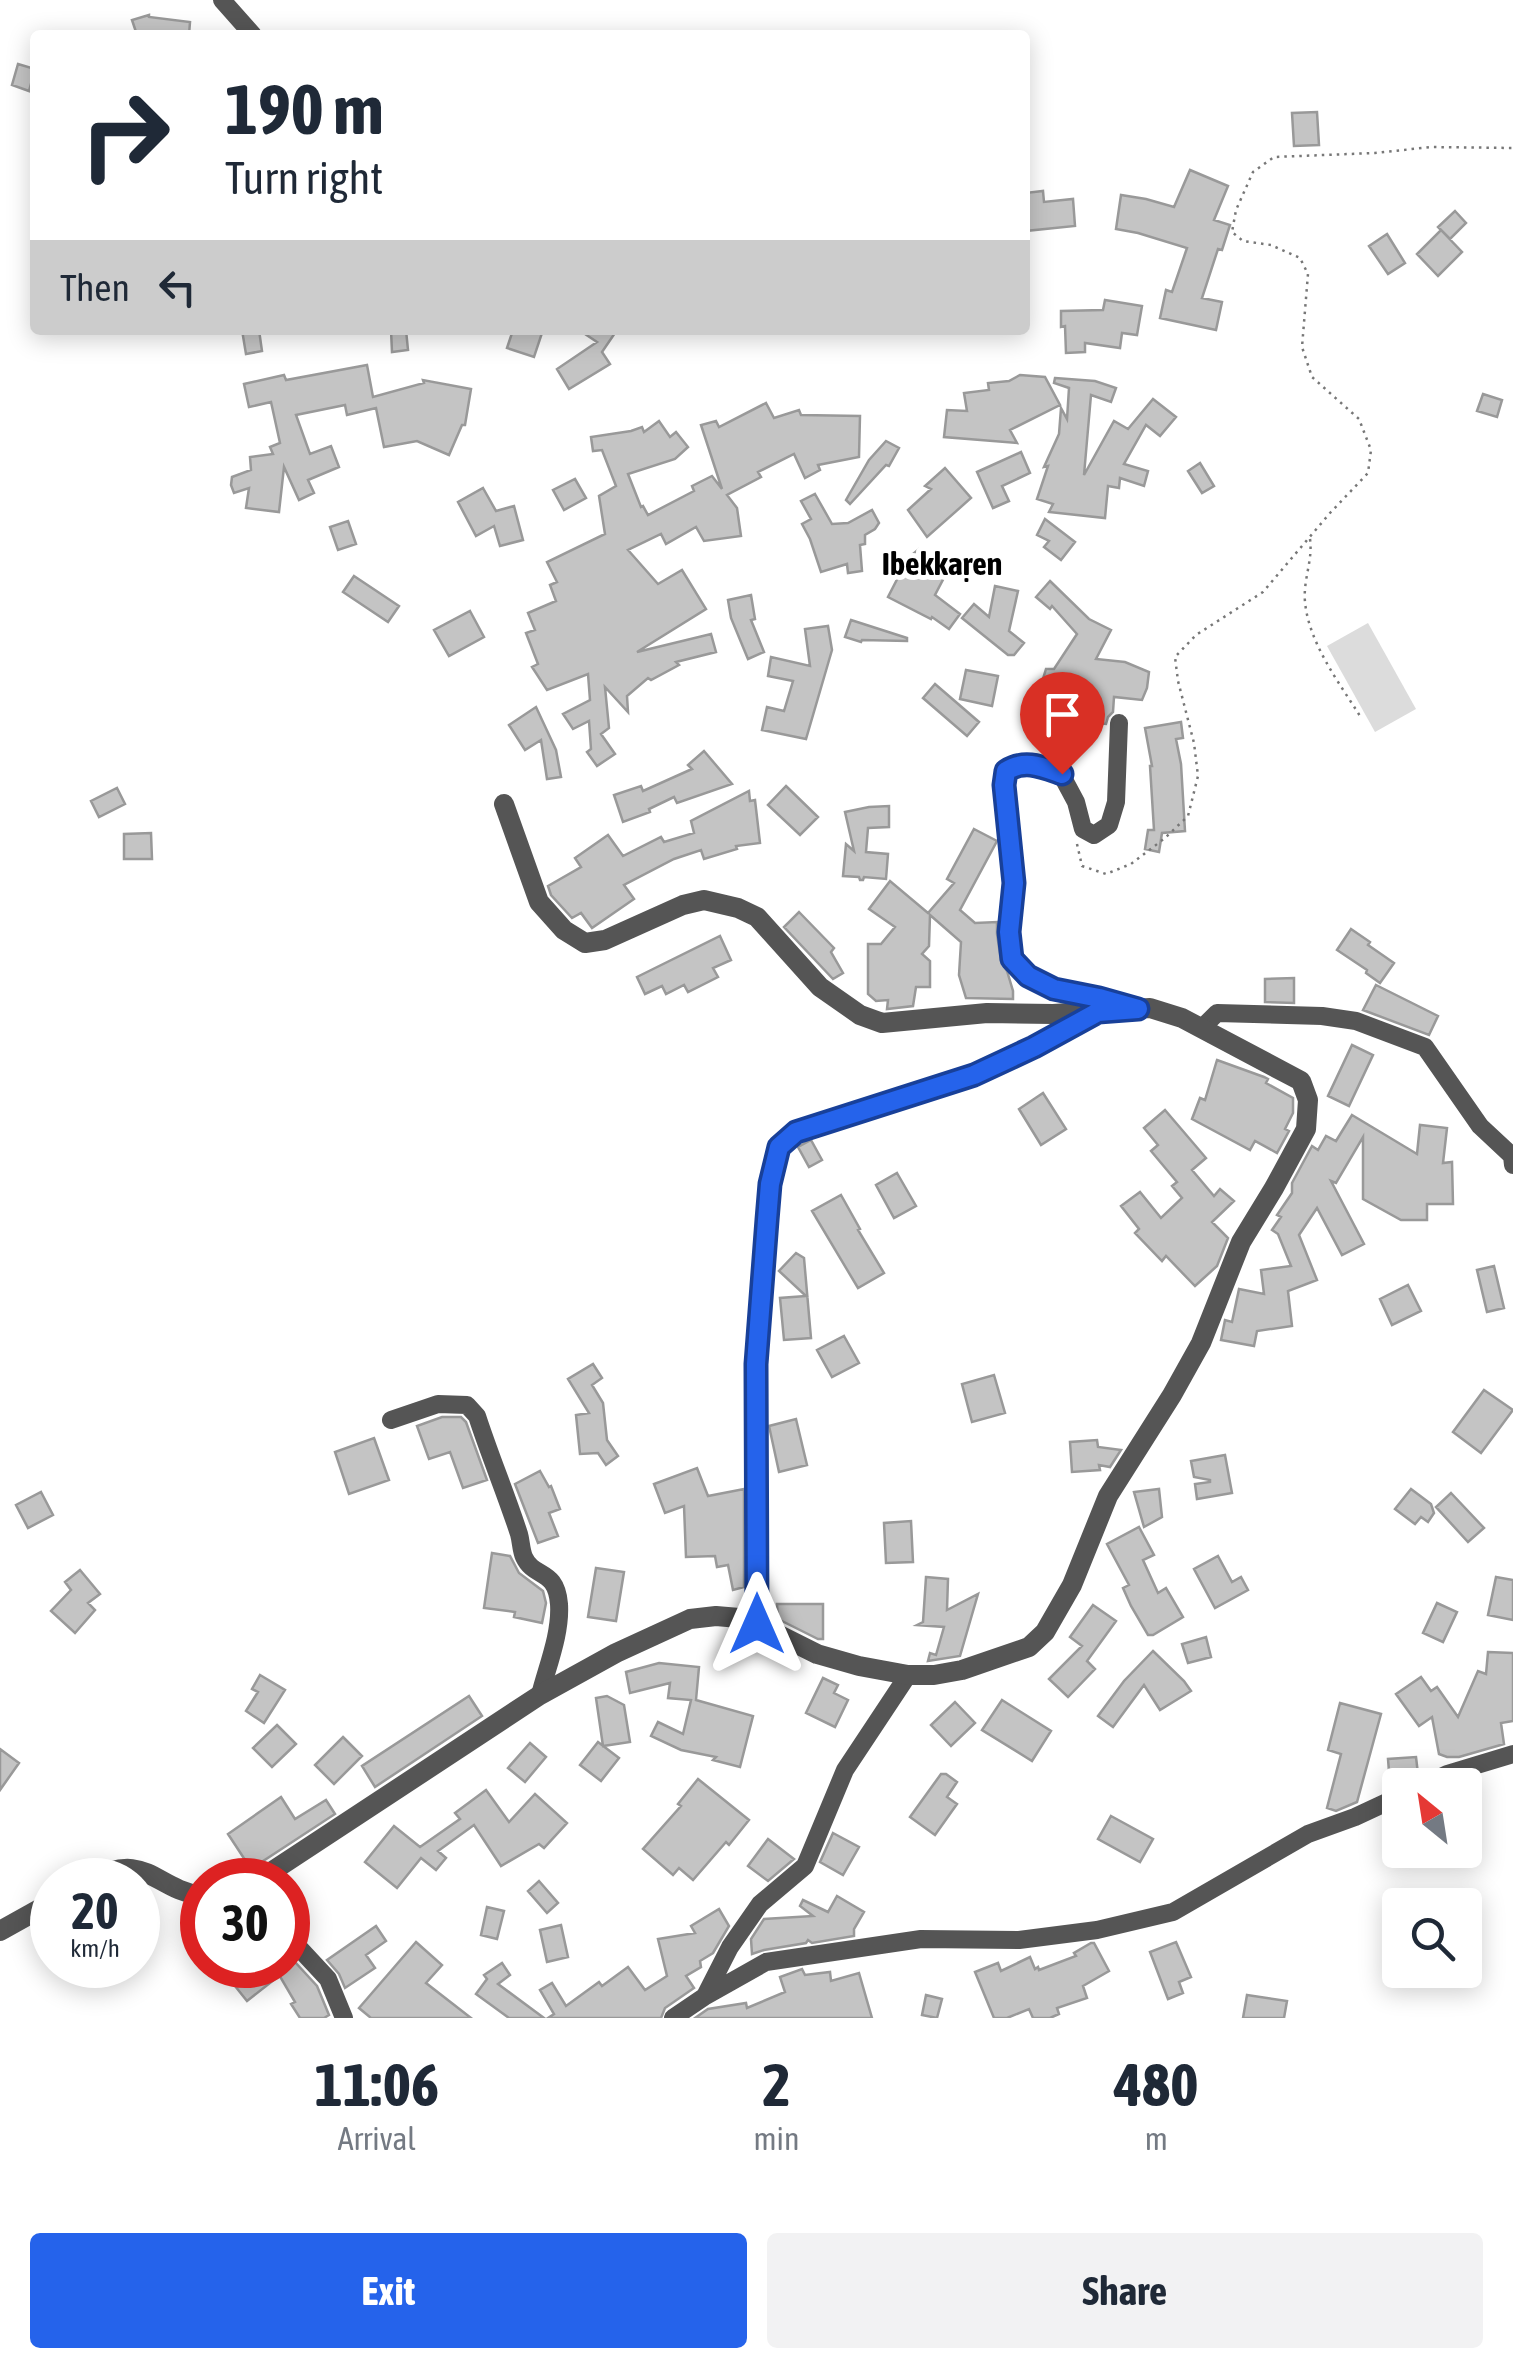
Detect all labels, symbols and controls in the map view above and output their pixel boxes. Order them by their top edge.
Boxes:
text: 190 m [225,69,384,149]
icon: right [60,70,190,200]
text: Turn right [225,152,383,204]
icon: left [150,260,205,315]
text: Then [60,266,130,309]
district label: Ibekkaṛen [882,545,1002,582]
pin [1020,672,1105,775]
icon: arrive [1035,687,1090,742]
position arrow [705,1572,809,1676]
north arrow [1382,1768,1482,1868]
map controls [1382,1768,1482,1988]
speed limit sign: 30 [180,1858,310,1988]
text: 20 [71,1882,118,1940]
button: search [1382,1888,1482,1988]
text: km/h [70,1934,120,1962]
text: 11:06 [314,2050,439,2119]
text: 2 [762,2050,791,2119]
text: 480 [1114,2050,1199,2119]
text: Arrival [338,2120,416,2157]
text: min [754,2120,799,2157]
text: m [1145,2120,1168,2157]
button: Exit [30,2233,747,2348]
button: Share [767,2233,1483,2348]

